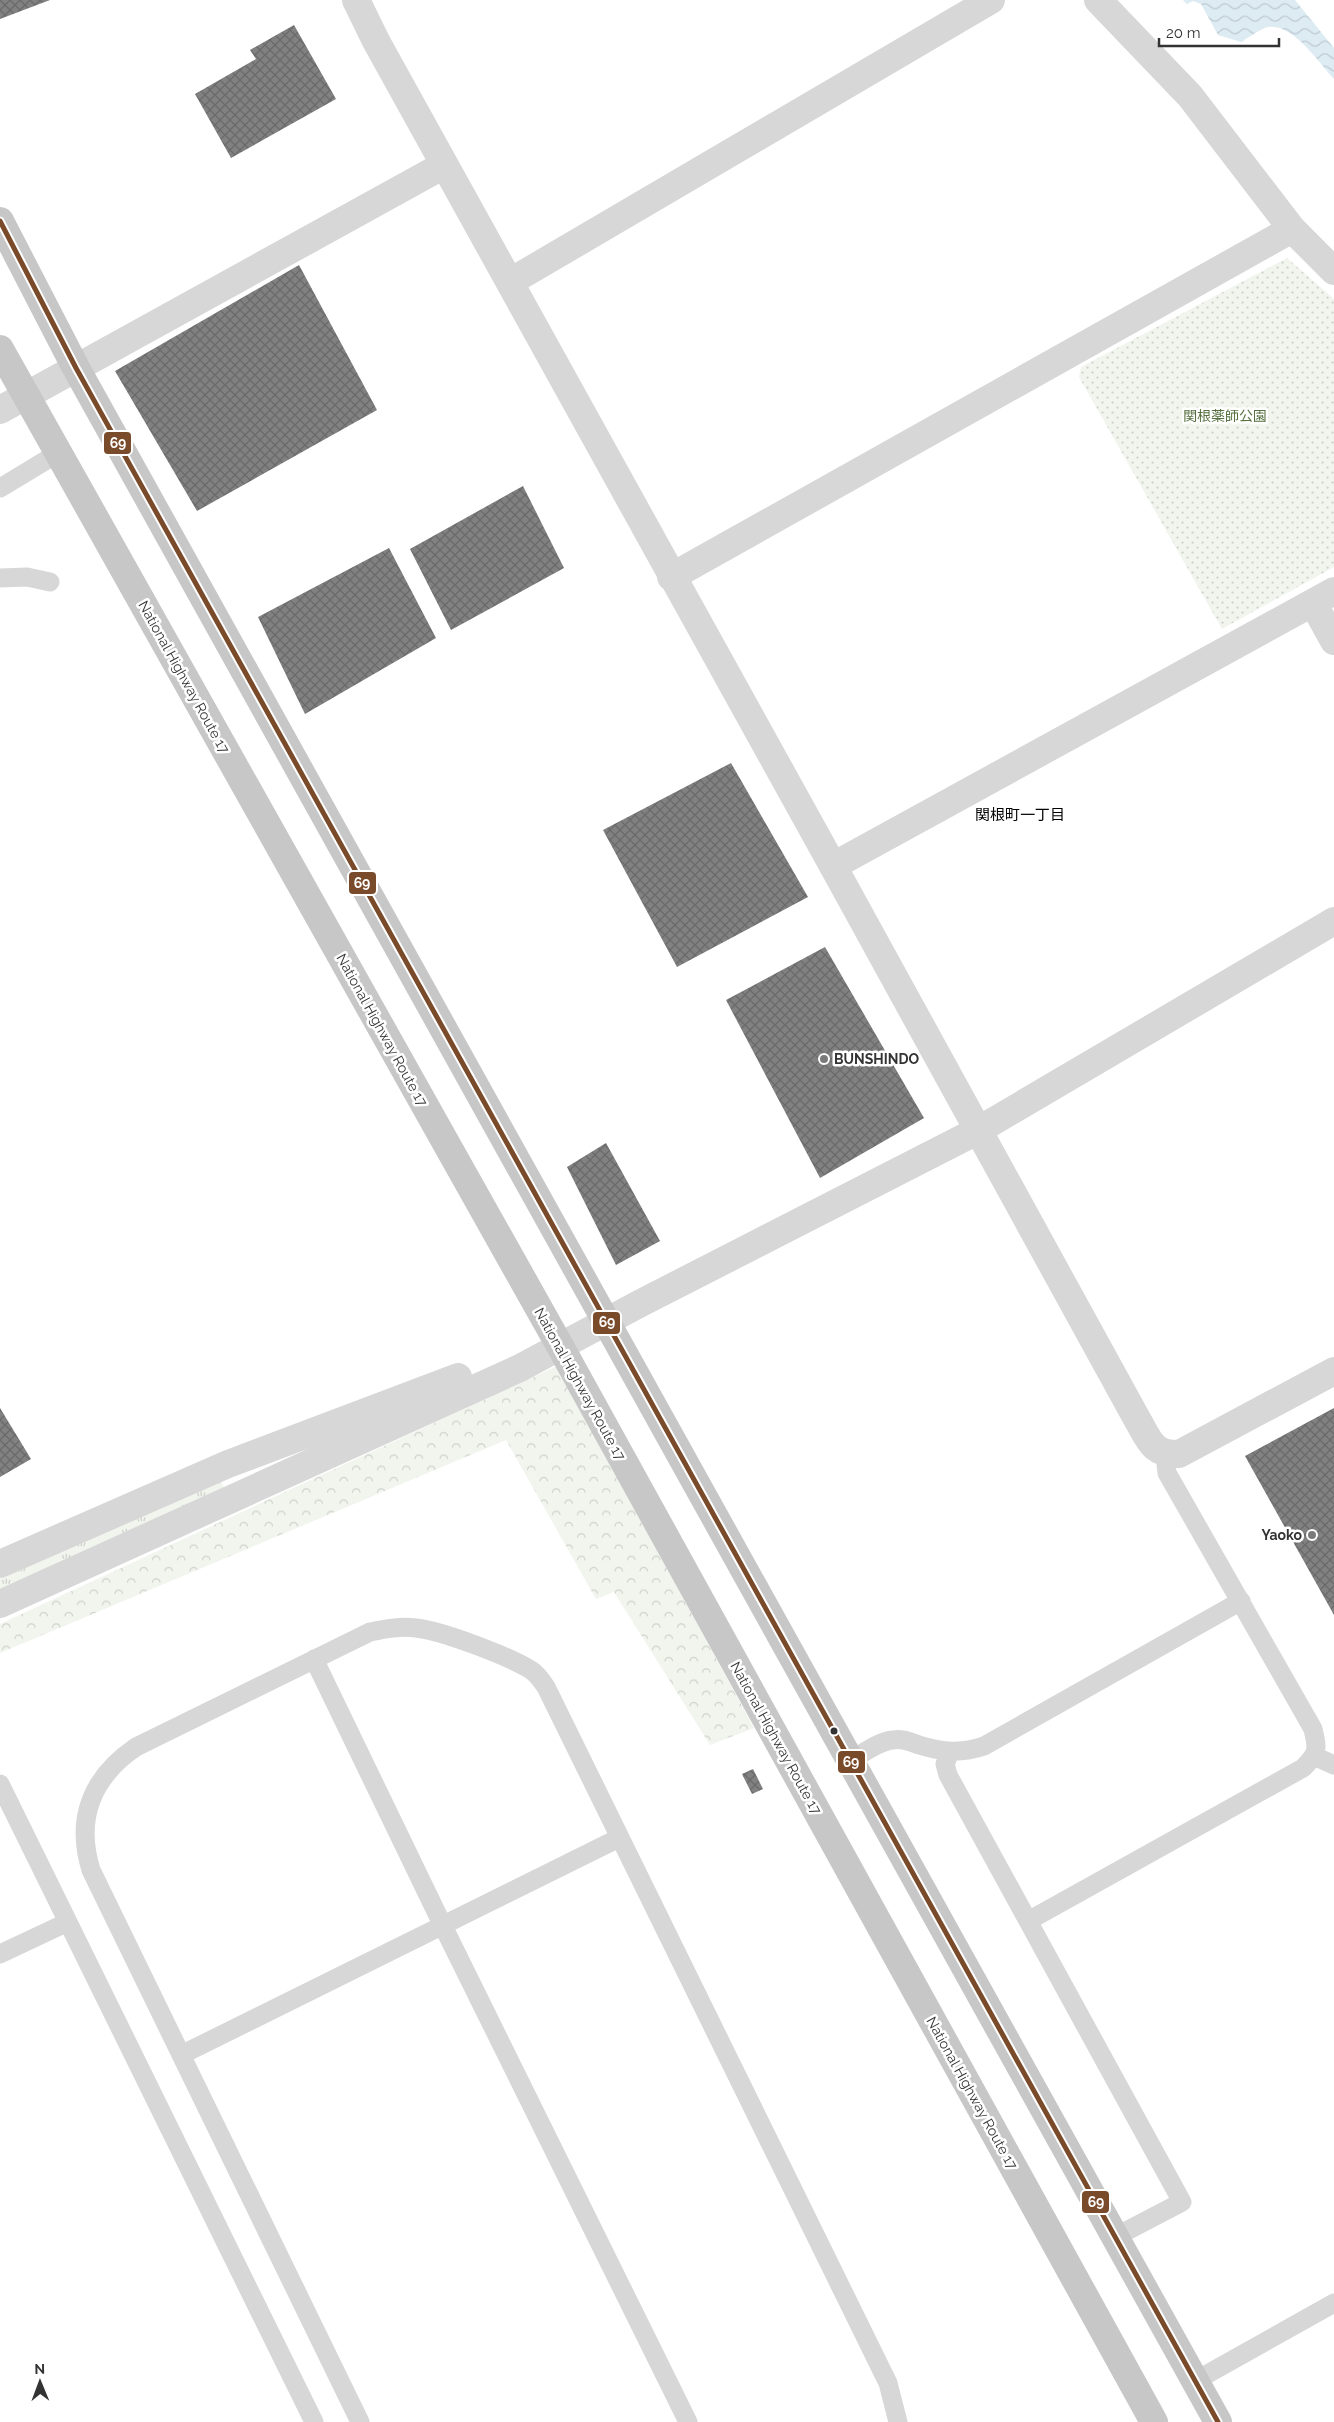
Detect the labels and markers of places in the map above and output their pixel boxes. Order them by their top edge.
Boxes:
place label: BUNSHINDO [834,1051,919,1067]
marker: BUNSHINDO [818,1053,830,1065]
place label: Yaoko [1262,1527,1303,1543]
marker: Yaoko [1306,1529,1318,1541]
unlabelled marker [829,1726,839,1736]

